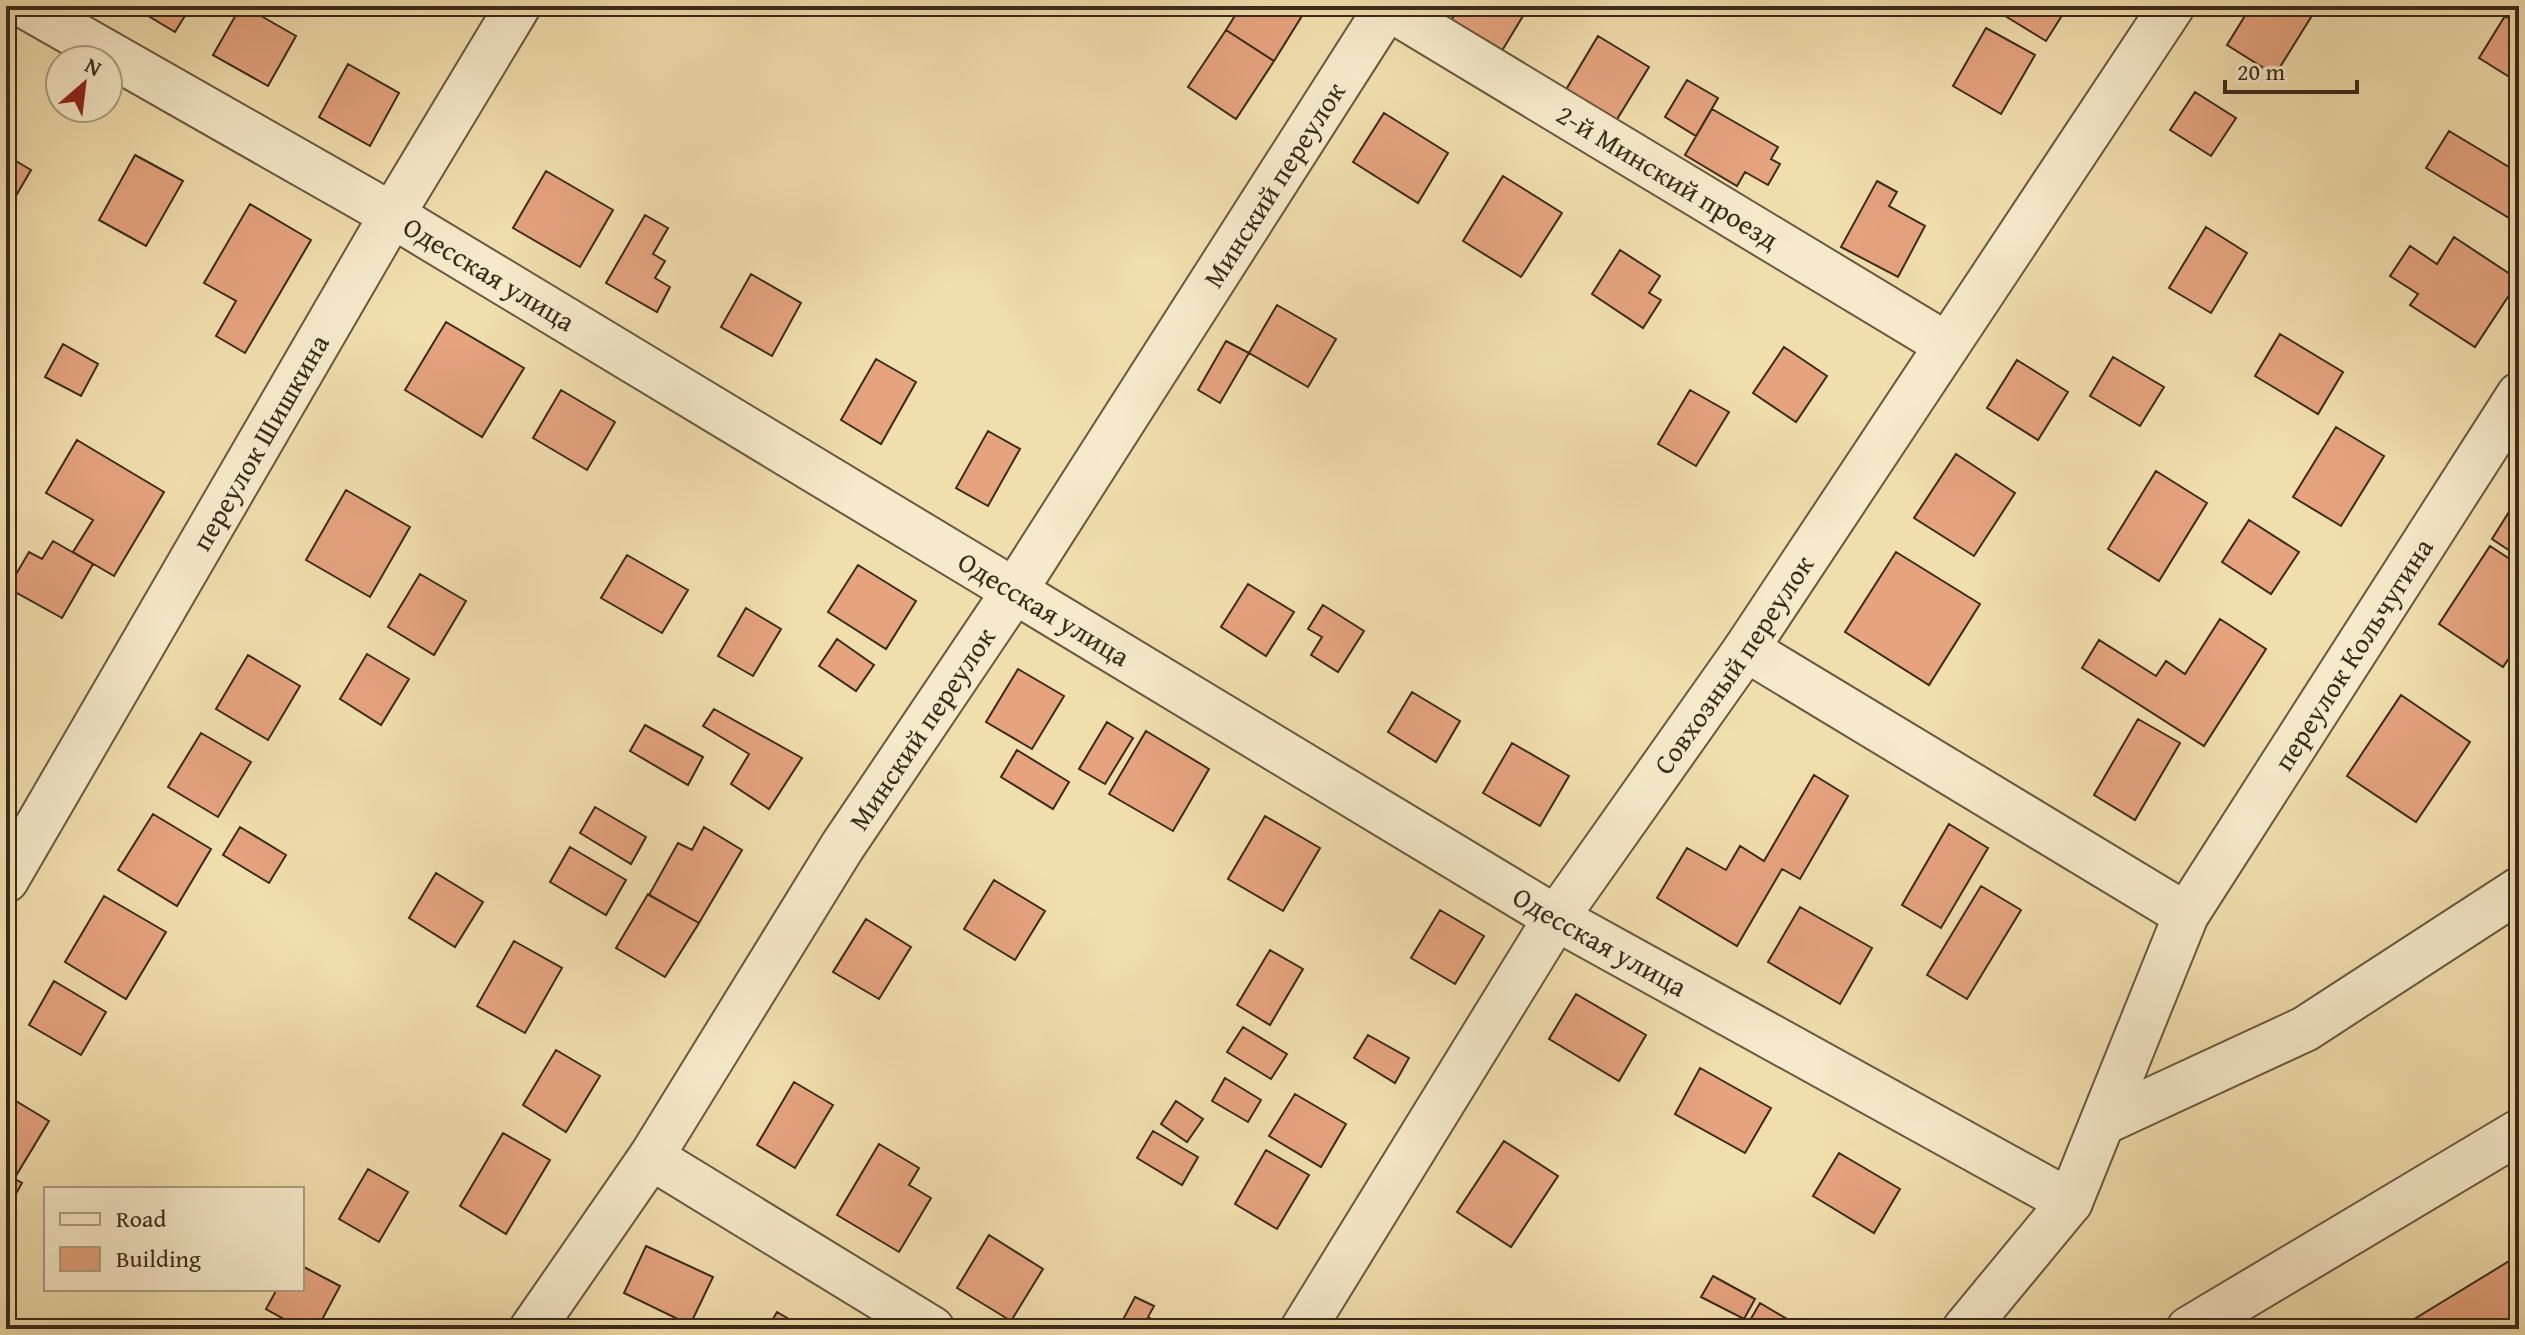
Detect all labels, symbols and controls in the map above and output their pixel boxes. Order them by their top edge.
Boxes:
north arrow [44,44,124,124]
scale bar [2225,44,2357,94]
text: N [79,49,108,84]
text: 20 m [2237,54,2285,89]
street label: Минский переулок [1192,73,1355,295]
street label: 2-й Минский проезд [1549,93,1787,259]
street label: Одесская улица [396,206,584,341]
street label: переулок Шишкина [181,326,339,558]
street label: переулок Кольчугина [2263,529,2443,778]
street label: Одесская улица [951,541,1139,676]
street label: Совхозный переулок [1643,546,1823,782]
street label: Минский переулок [838,618,1005,838]
street label: Одесская улица [1505,876,1695,1007]
legend [44,1187,304,1291]
text: Road [116,1201,166,1236]
text: Building [116,1241,201,1276]

